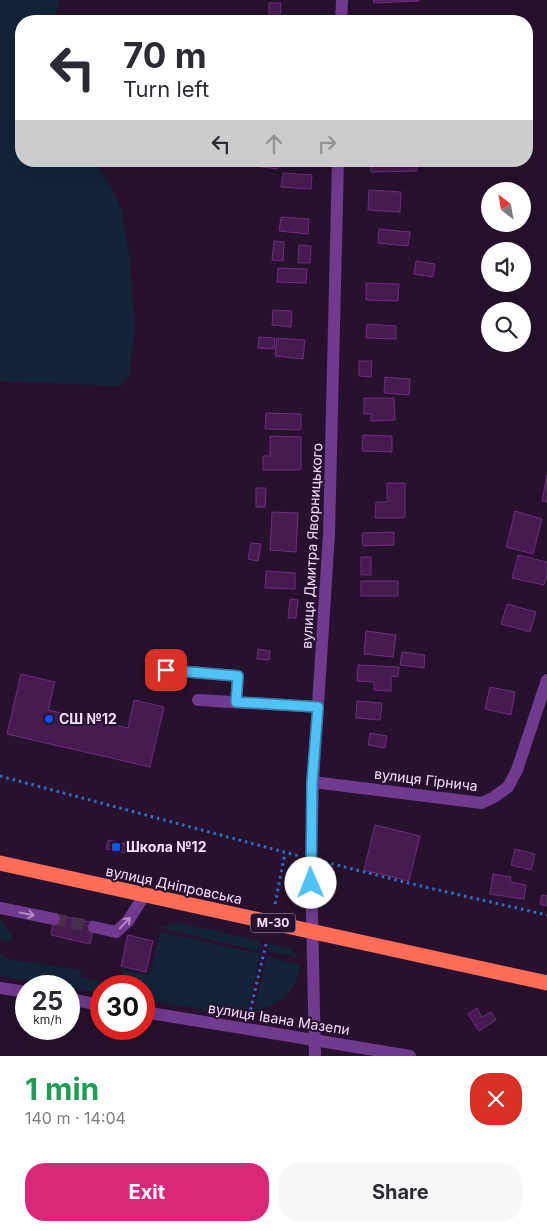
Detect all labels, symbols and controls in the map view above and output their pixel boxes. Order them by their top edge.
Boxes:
text: 70 m [123,34,207,76]
icon: left [40,35,105,100]
text: Turn left [123,76,209,102]
icon: left [207,130,235,158]
icon: ahead [260,130,288,158]
icon: right [313,130,341,158]
north arrow [481,182,531,232]
map controls [481,182,531,352]
button: sound [481,242,531,292]
button: search [481,302,531,352]
street label: вулиця Дмитра Яворницького [298,443,325,649]
pin [145,649,187,691]
icon: arrive [152,656,180,684]
place label: СШ №12 [59,710,117,727]
marker: СШ №12 [43,713,55,725]
street label: вулиця Гірнича [373,765,479,794]
place label: Школа №12 [126,838,207,855]
marker: Школа №12 [110,841,122,853]
position arrow [284,856,336,908]
street label: вулиця Дніпровська [104,862,244,907]
one-way arrow [19,910,35,919]
road number: М-30 [250,914,296,932]
one-way arrow [119,917,131,929]
speed limit sign: 30 [90,975,155,1040]
text: 25 [32,986,63,1016]
street label: вулиця Івана Мазепи [207,999,351,1038]
text: km/h [33,1012,62,1027]
text: 1 min [25,1071,99,1107]
button: close [470,1073,522,1125]
text: 140 m · 14:04 [25,1108,126,1128]
button: Exit [25,1163,269,1221]
button: Share [279,1163,522,1221]

